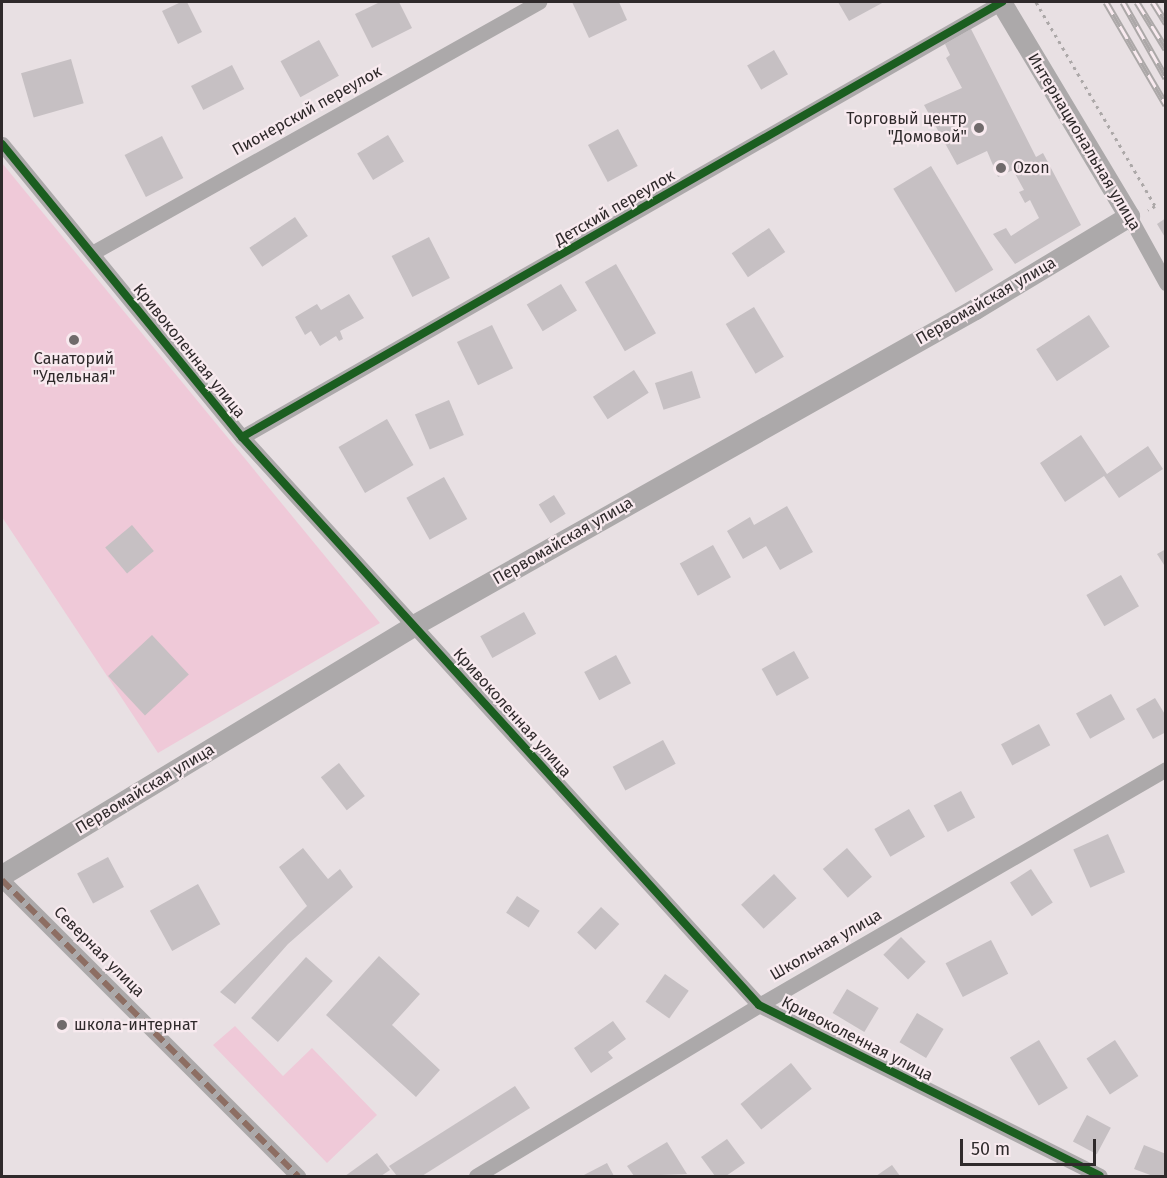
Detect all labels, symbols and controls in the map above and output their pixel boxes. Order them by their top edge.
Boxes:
street label: Интернациональная улица [1023,50,1145,234]
street label: Пионерский переулок [229,62,385,160]
place label: Торговый центр "Домовой" [846,109,967,147]
marker: Торговый центр "Домовой" [972,121,986,135]
place label: Ozon [1013,158,1050,178]
marker: Ozon [994,161,1008,175]
street label: Детский переулок [552,166,678,250]
street label: Первомайская улица [913,253,1059,349]
street label: Кривоколенная улица [129,280,249,422]
marker: Санаторий "Удельная" [67,333,81,347]
place label: Санаторий "Удельная" [33,349,115,387]
street label: Первомайская улица [490,493,636,589]
street label: Кривоколенная улица [449,644,575,782]
street label: Первомайская улица [72,740,218,838]
street label: Северная улица [50,903,148,1001]
street label: Школьная улица [767,905,885,985]
street label: Кривоколенная улица [778,992,936,1086]
place label: школа-интернат [74,1015,198,1035]
marker: школа-интернат [55,1018,69,1032]
scale bar [963,1127,1100,1165]
text: 50 m [971,1138,1010,1160]

